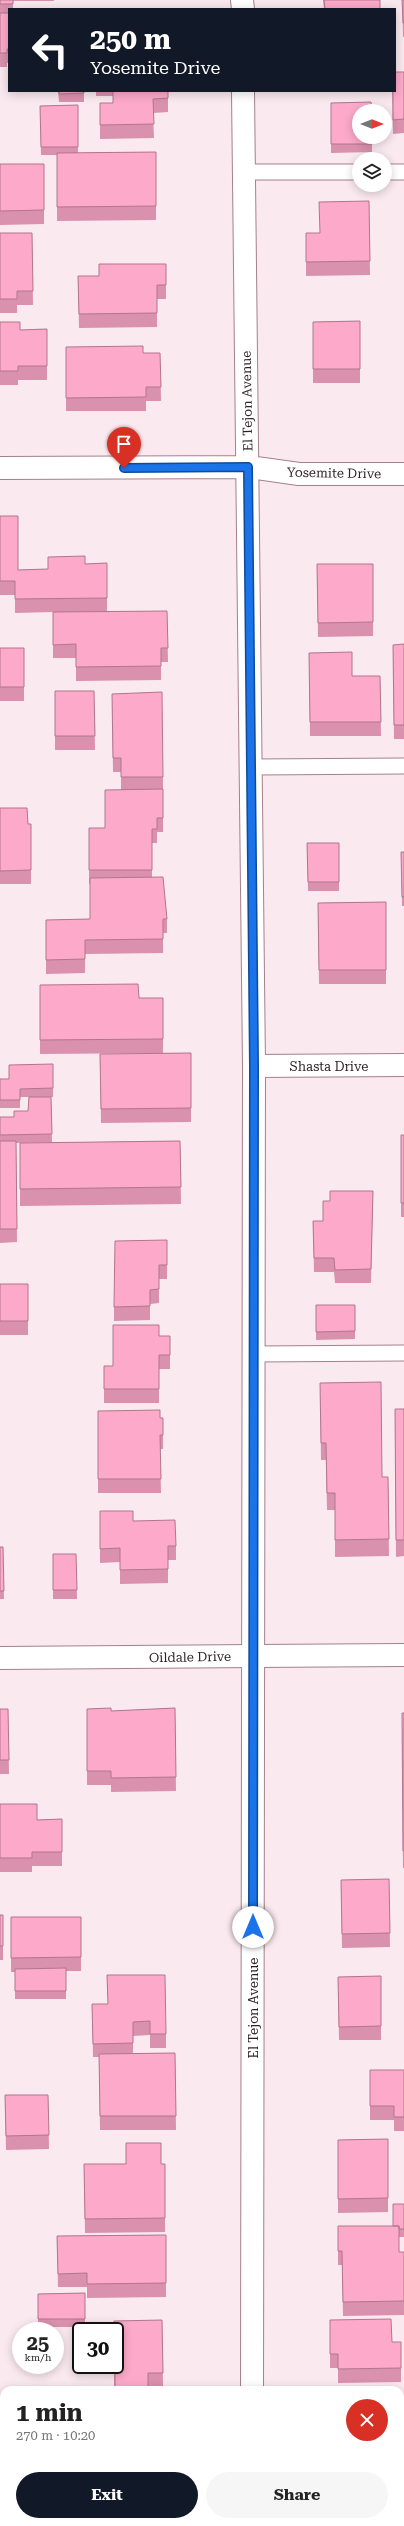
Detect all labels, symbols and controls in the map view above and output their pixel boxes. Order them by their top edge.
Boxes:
text: 250 m [90,23,171,56]
icon: left [24,24,76,76]
text: Yosemite Drive [90,57,220,78]
north arrow [352,104,392,144]
map controls [352,104,392,192]
button: layers [352,152,392,192]
street label: El Tejon Avenue [239,350,255,452]
pin [107,427,141,468]
icon: arrive [113,433,135,455]
street label: Yosemite Drive [287,465,381,481]
street label: Shasta Drive [290,1059,368,1074]
street label: Oildale Drive [149,1649,231,1665]
position arrow [232,1906,274,1948]
street label: El Tejon Avenue [246,1958,261,2058]
speed limit sign: 30 [72,2322,124,2374]
text: 25 [27,2331,49,2355]
text: km/h [25,2352,51,2363]
text: 1 min [16,2399,83,2427]
button: close [346,2399,388,2441]
text: 270 m · 10:20 [16,2428,95,2443]
button: Exit [16,2472,198,2518]
button: Share [206,2472,388,2518]

